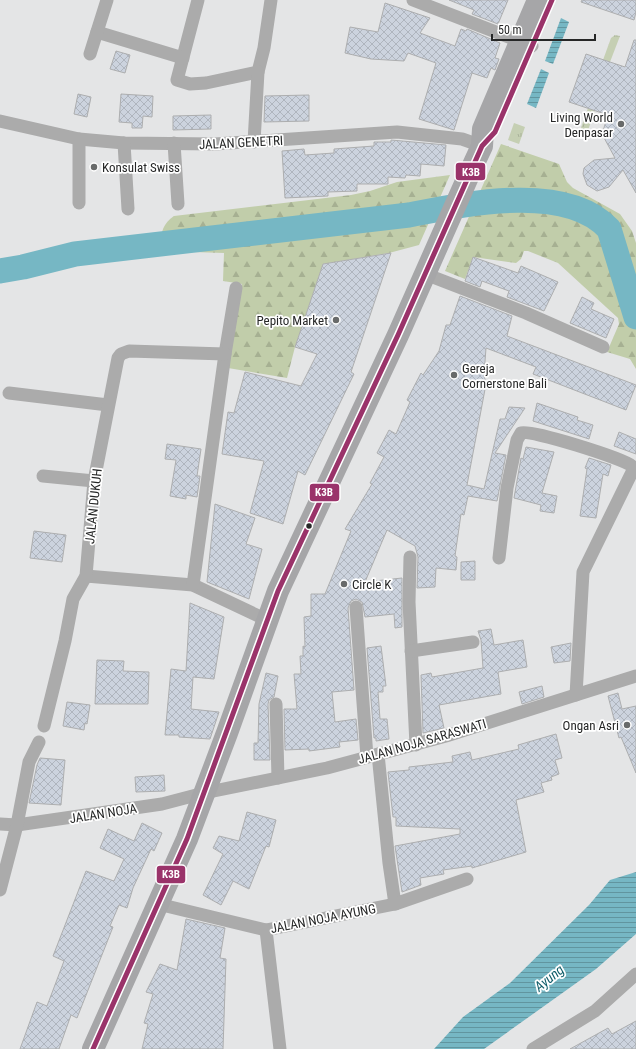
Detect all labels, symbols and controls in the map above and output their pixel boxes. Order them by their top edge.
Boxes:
scale bar [492,16,595,42]
text: 50 m [498,23,522,37]
place label: Living World Denpasar [550,110,613,140]
marker: Living World Denpasar [616,119,626,129]
street label: JALAN GENETRI [199,133,283,152]
place label: Konsulat Swiss [102,160,180,175]
marker: Konsulat Swiss [89,162,99,172]
line badge: K3B [455,162,486,181]
text: K3B [462,166,480,179]
place label: Pepito Market [256,313,328,328]
marker: Pepito Market [331,315,341,325]
place label: Gereja Cornerstone Bali [462,361,547,391]
marker: Gereja Cornerstone Bali [449,370,459,380]
street label: JALAN DUKUH [82,468,105,544]
line badge: K3B [309,483,340,502]
text: K3B [315,486,333,499]
unlabelled marker [304,521,314,531]
place label: Circle K [352,577,392,592]
marker: Circle K [339,579,349,589]
street label: JALAN NOJA SARASWATI [356,716,488,767]
place label: Ongan Asri [563,718,619,733]
marker: Ongan Asri [622,720,632,730]
street label: JALAN NOJA [68,801,138,826]
line badge: K3B [156,865,186,884]
text: K3B [162,868,180,881]
street label: JALAN NOJA AYUNG [269,901,377,936]
water label: Ayung [530,961,567,995]

